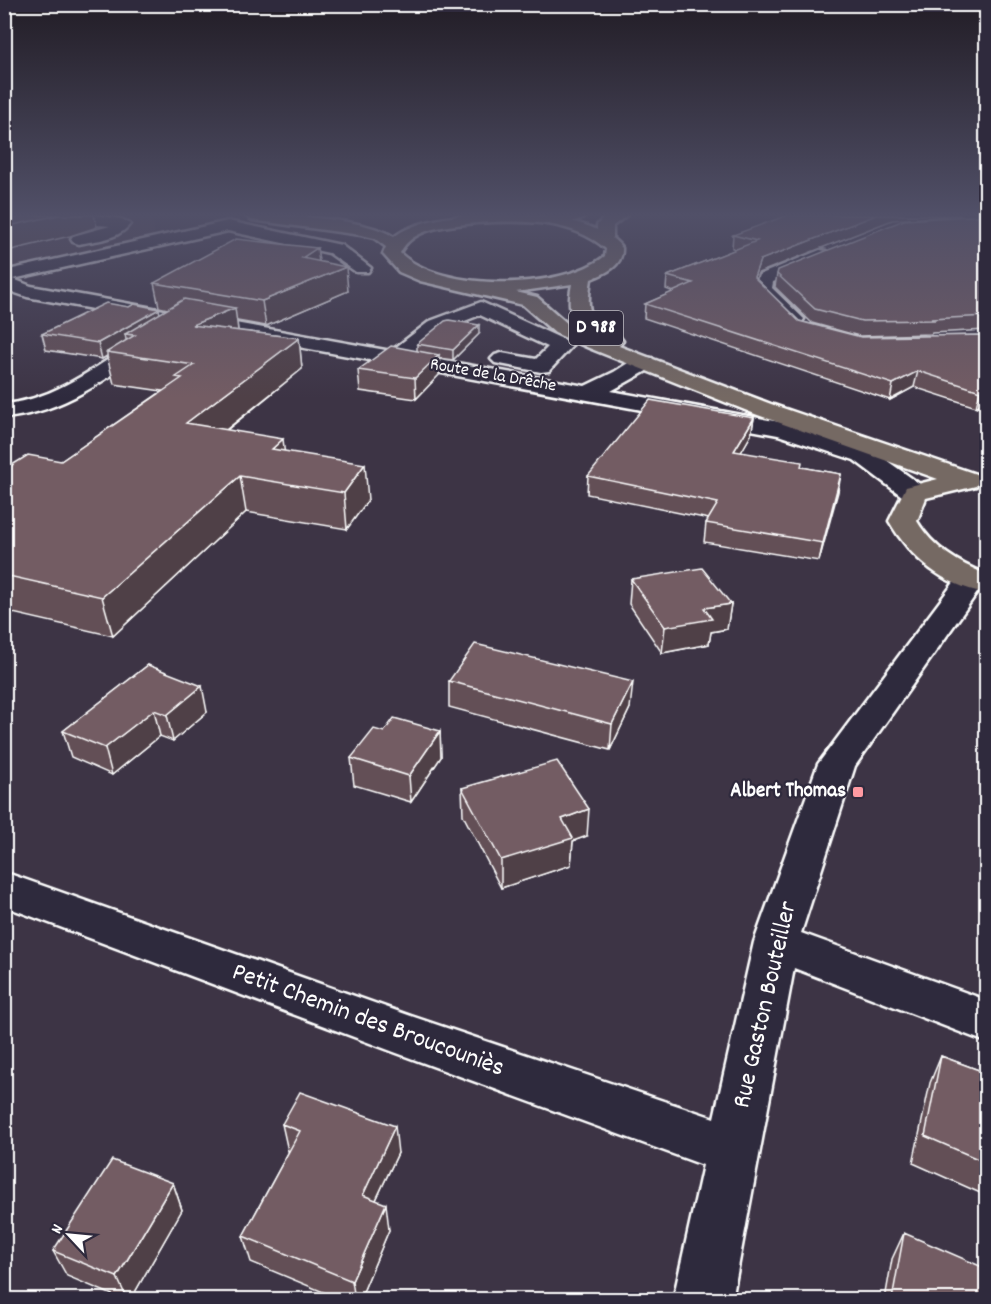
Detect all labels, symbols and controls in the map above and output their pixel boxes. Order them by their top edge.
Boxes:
road number: D 988 [569,311,623,345]
street label: Route de la Drêche [428,353,558,399]
place label: Albert Thomas [730,777,846,807]
marker: Albert Thomas [851,785,865,799]
street label: Rue Gaston Bouteiller [724,898,808,1112]
street label: Petit Chemin des Broucouniès [227,954,509,1088]
north arrow [39,1205,99,1265]
text: N [46,1221,70,1238]

